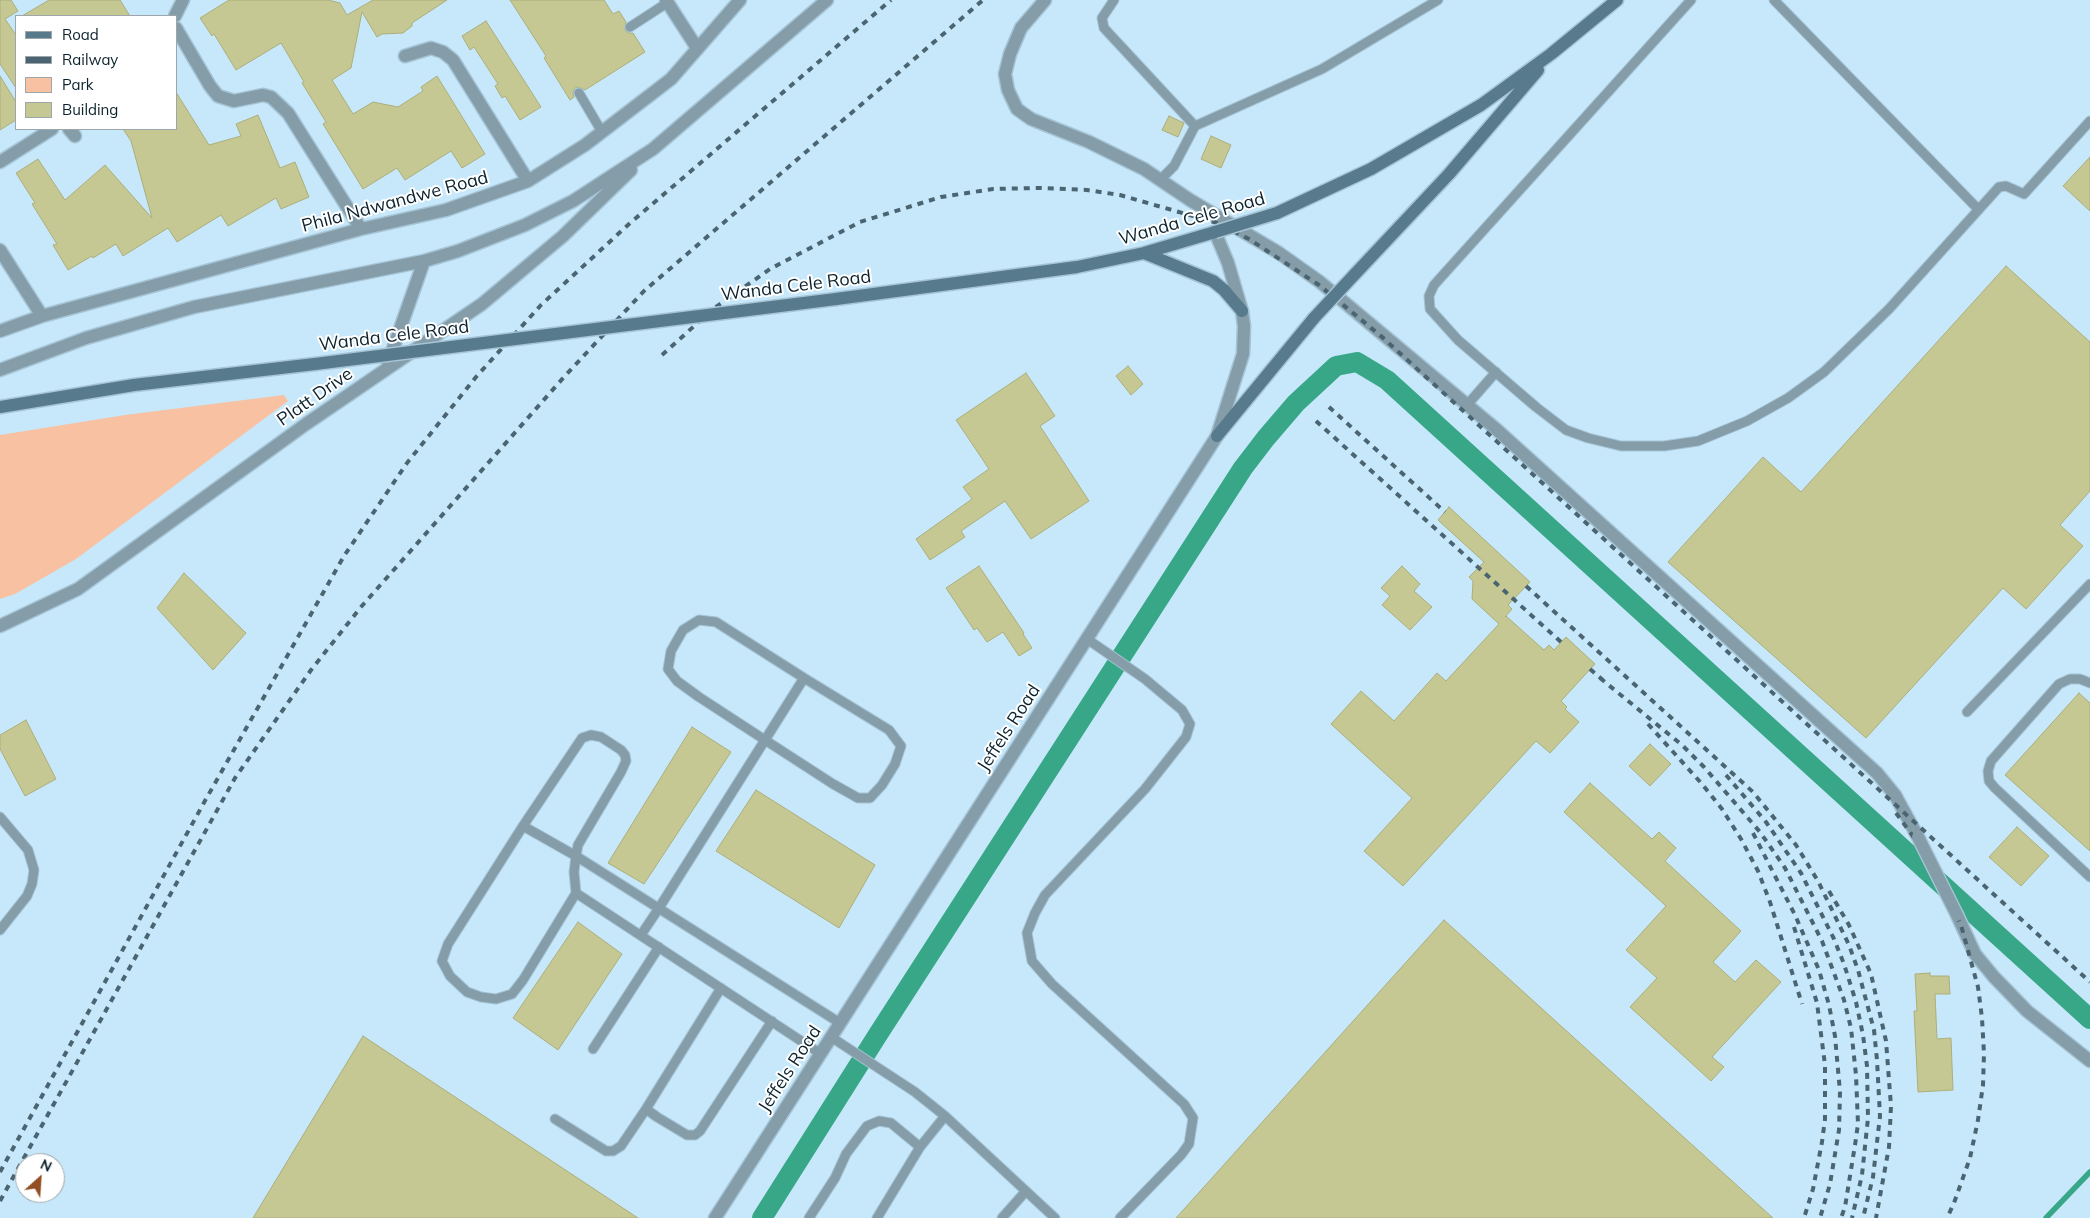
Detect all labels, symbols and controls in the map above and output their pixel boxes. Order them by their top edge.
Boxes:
legend [15,15,178,130]
text: Road [62,25,99,44]
text: Railway [62,50,118,69]
text: Park [62,75,94,94]
text: Building [62,100,118,119]
street label: Phila Ndwandwe Road [299,167,491,237]
street label: Wanda Cele Road [1116,188,1268,250]
street label: Wanda Cele Road [720,266,872,306]
street label: Wanda Cele Road [318,316,470,356]
street label: Platt Drive [273,363,357,431]
street label: Jeffels Road [973,681,1045,775]
street label: Jeffels Road [754,1022,826,1116]
north arrow [15,1153,65,1203]
text: N [37,1155,55,1176]

